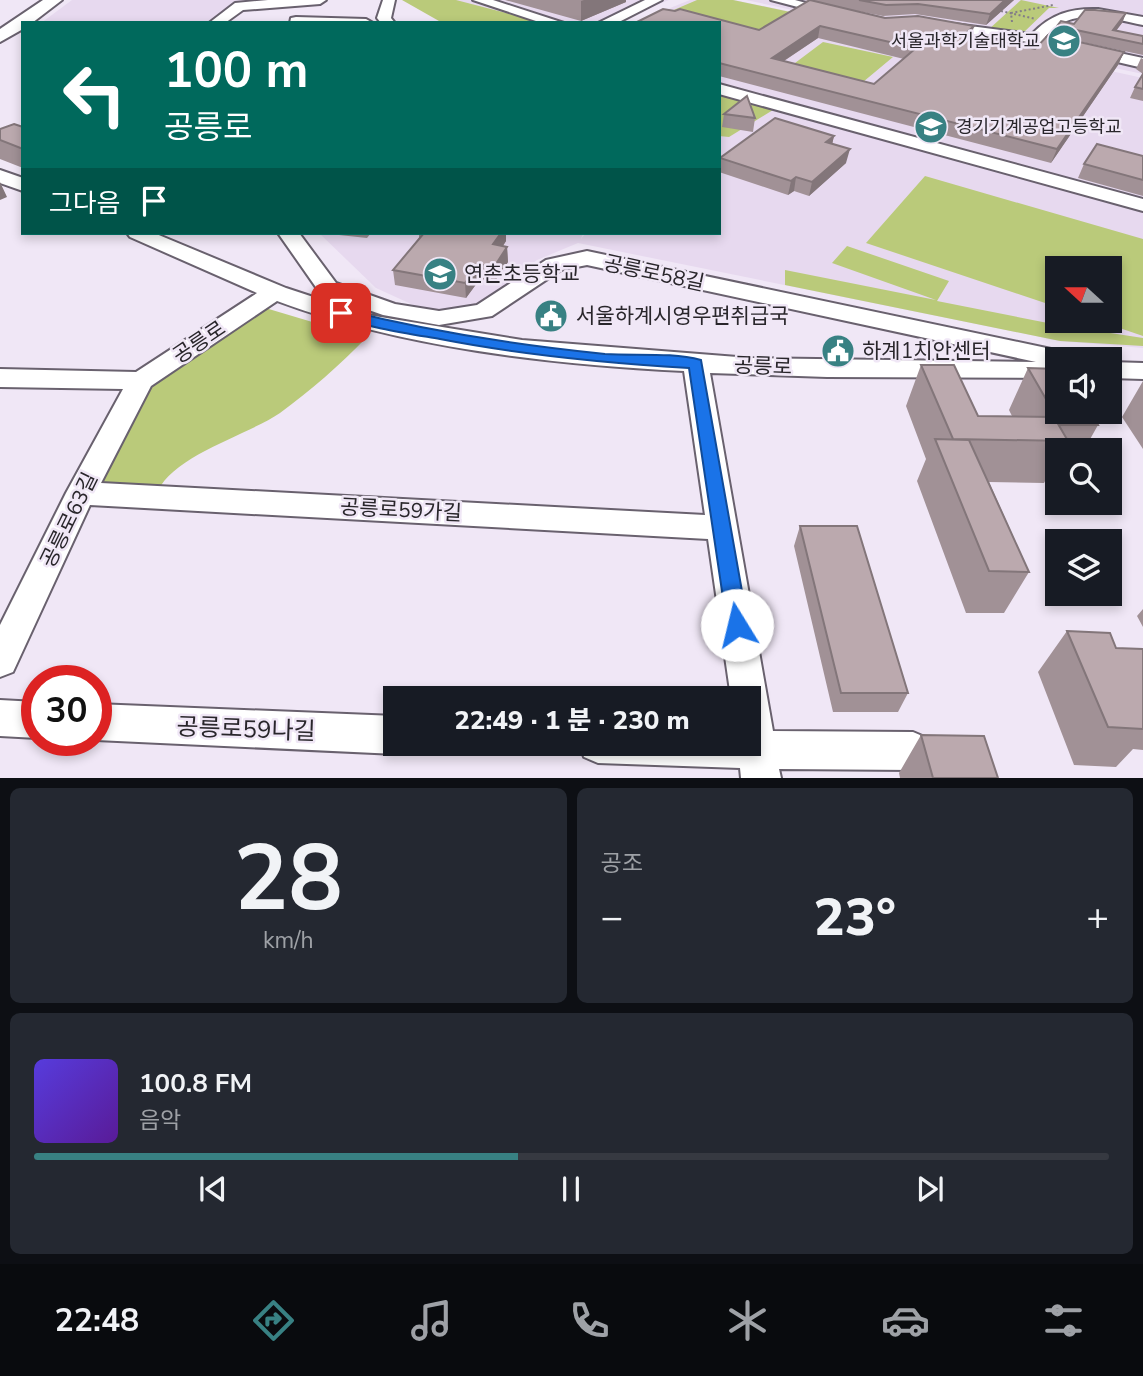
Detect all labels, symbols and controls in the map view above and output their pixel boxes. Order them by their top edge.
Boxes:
school or university icon: 서울과학기술대학교 [1045,22,1083,60]
place label: 서울과학기술대학교 [891,29,1040,53]
text: 100 m [164,37,308,104]
icon: left [49,49,140,140]
text: 공릉로 [164,106,252,149]
school or university icon: 경기기계공업고등학교 [912,108,950,146]
place label: 경기기계공업고등학교 [956,115,1122,139]
icon: arrive [135,182,173,220]
text: 그다음 [49,186,121,221]
street label: 공릉로58길 [601,249,707,297]
school or university icon: 연촌초등학교 [421,255,459,293]
north arrow [1045,256,1122,332]
map controls [1045,256,1122,606]
place label: 연촌초등학교 [464,260,580,288]
pin [311,283,371,343]
icon: arrive [322,294,360,332]
public building icon: 서울하계시영우편취급국 [532,297,570,335]
place label: 서울하계시영우편취급국 [576,302,789,330]
street label: 공릉로 [167,314,231,370]
public building icon: 하계1치안센터 [819,332,857,370]
place label: 하계1치안센터 [862,337,991,365]
button: sound [1045,347,1122,424]
street label: 공릉로 [734,351,792,381]
button: search [1045,438,1122,515]
street label: 공릉로63길 [34,468,104,572]
street label: 공릉로59가길 [339,493,463,527]
button: layers [1045,529,1122,606]
position arrow [700,588,774,662]
speed limit sign: 30 [21,665,112,756]
text: 22:49 · 1 분 · 230 m [454,703,690,738]
street label: 공릉로59나길 [176,711,316,747]
text: 28 [234,817,343,941]
text: 공조 [601,848,643,879]
text: 23° [814,882,896,953]
text: − [601,892,623,943]
text: + [1086,892,1109,943]
text: km/h [263,925,314,956]
text: 100.8 FM [139,1066,252,1101]
text: 음악 [139,1105,181,1136]
icon: previous [194,1170,232,1208]
icon: pause [552,1170,590,1208]
icon: next [911,1170,949,1208]
icon: directions [249,1296,298,1345]
icon: music [407,1296,456,1345]
icon: phone [565,1296,614,1345]
icon: climate [723,1296,772,1345]
icon: car [881,1296,930,1345]
icon: filters [1039,1296,1088,1345]
text: 22:48 [55,1299,139,1342]

